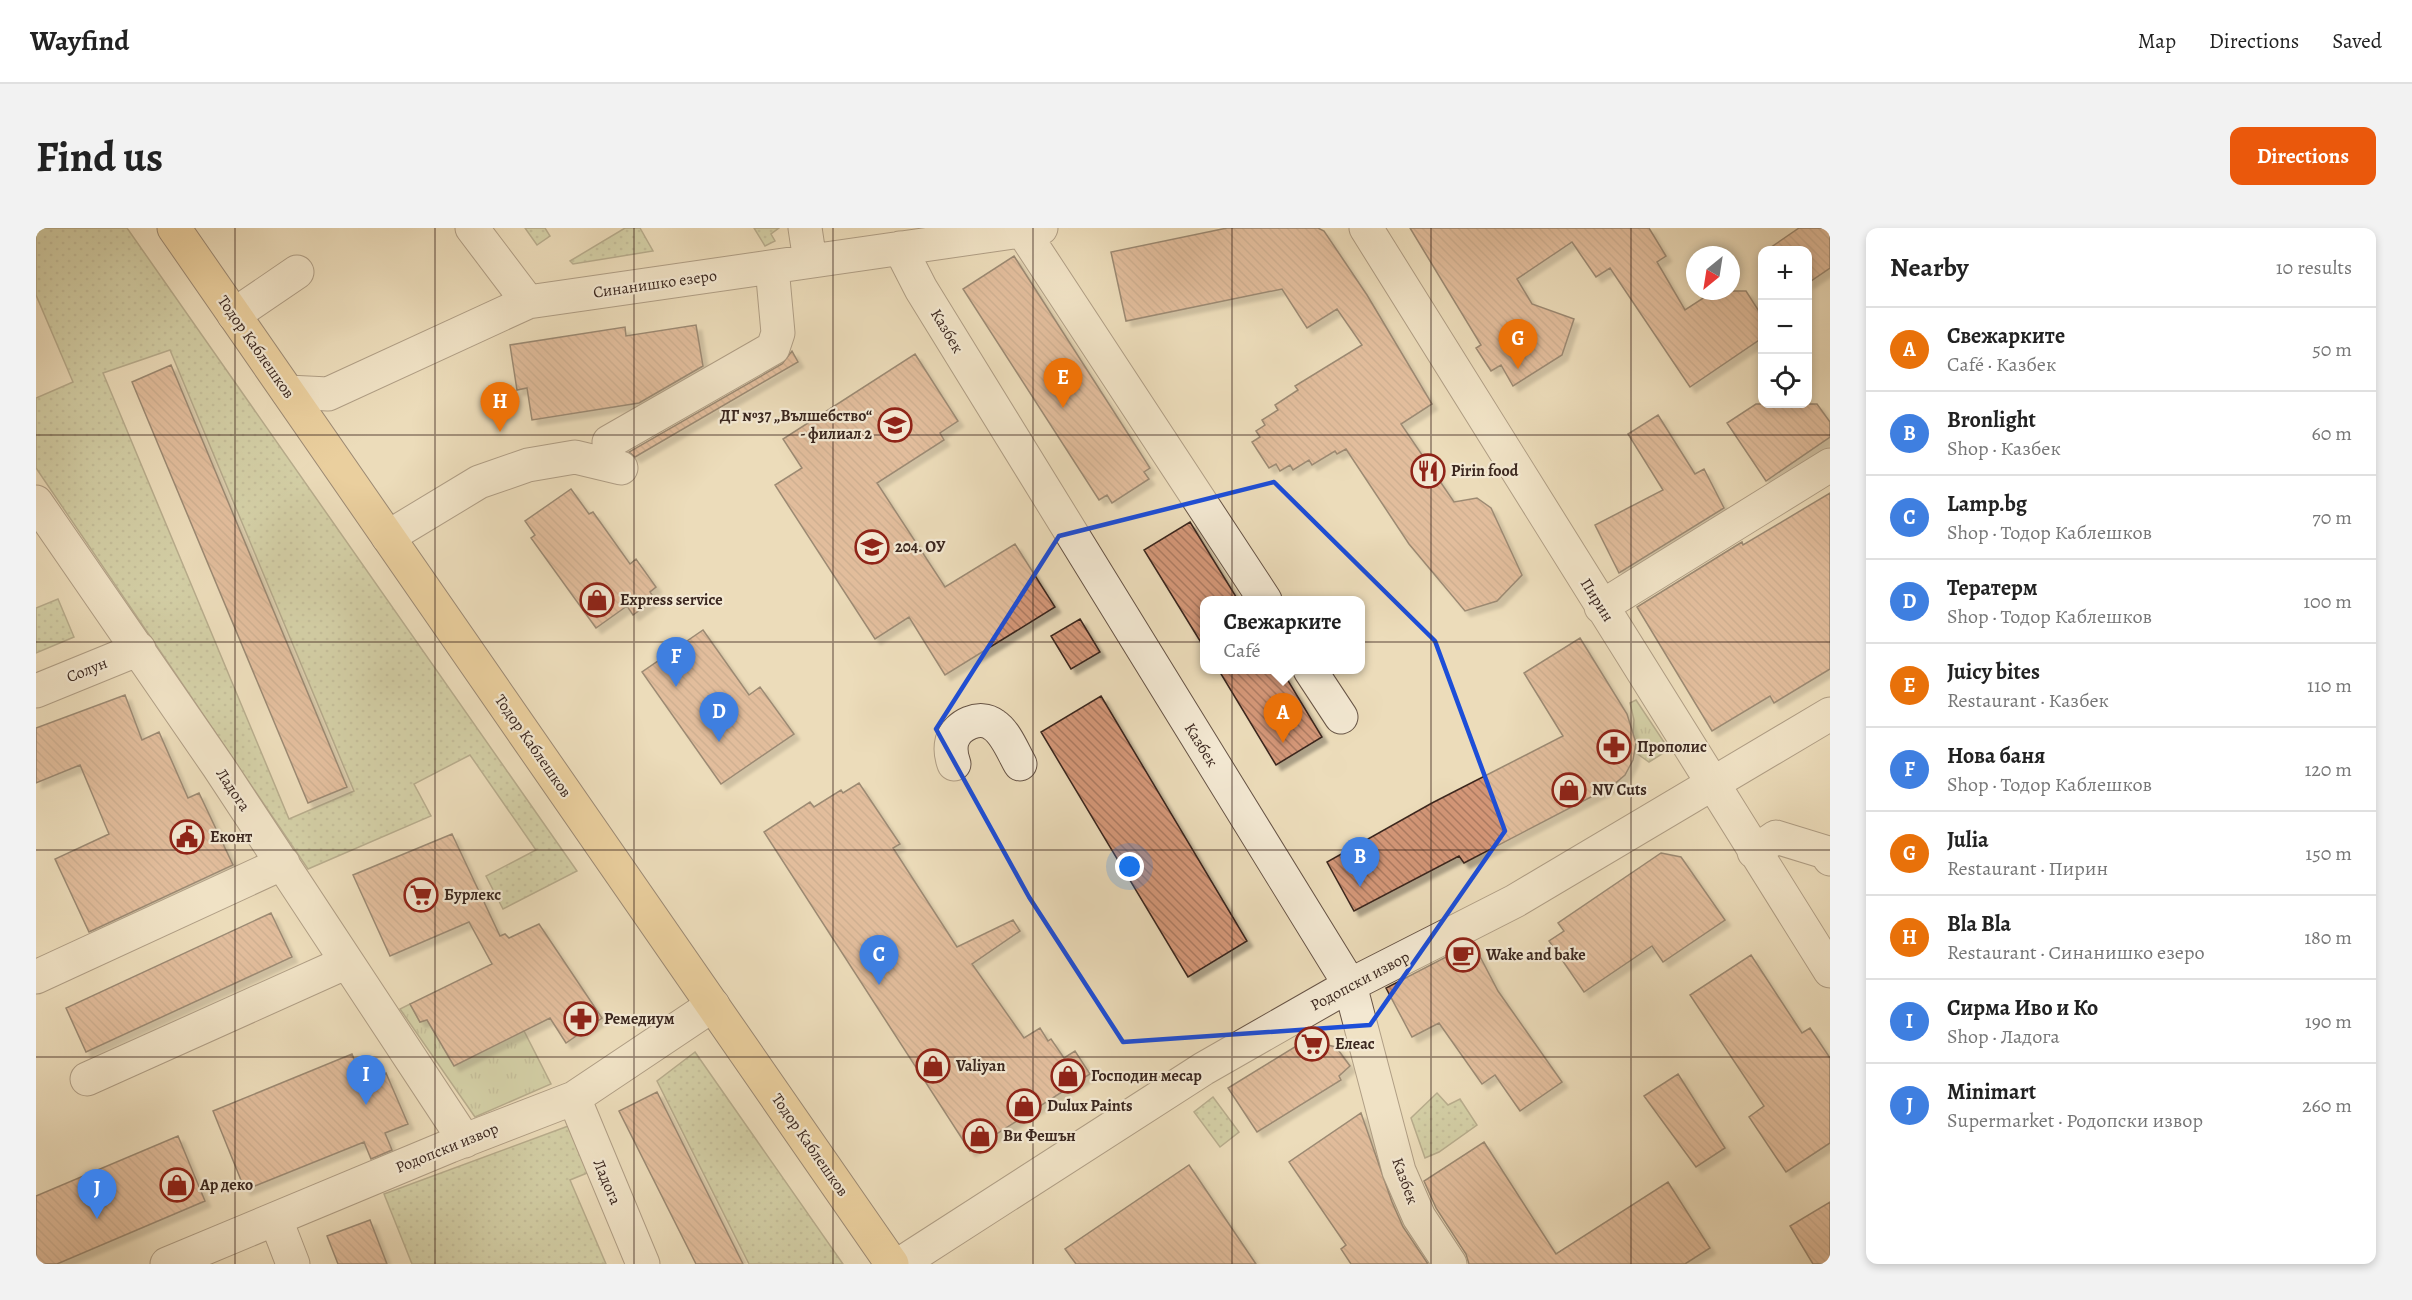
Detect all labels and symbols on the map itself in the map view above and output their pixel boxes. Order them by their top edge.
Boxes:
north arrow [1686,246,1740,300]
street label: Синанишко езеро [592,264,718,304]
street label: Тодор Каблешков [212,291,300,403]
street label: Казбек [925,305,969,357]
pin: G [1498,320,1538,369]
pin: E [1044,358,1082,408]
pin: H [480,382,520,432]
place label: ДГ №37 „Вълшебство“ - филиал 2 [720,405,872,445]
school or university icon: ДГ №37 „Вълшебство“ - филиал 2 [877,407,913,443]
restaurant icon: Pirin food [1410,453,1446,489]
place label: Pirin food [1451,460,1519,482]
school or university icon: 204. ОУ [854,529,890,565]
place label: 204. ОУ [895,536,946,558]
street label: Пирин [1575,574,1619,626]
shop icon: Express service [579,582,615,618]
place label: Express service [620,589,723,611]
pin: F [656,638,696,687]
street label: Солун [63,652,111,688]
street label: Тодор Каблешков [489,690,577,802]
pin: D [700,692,738,742]
pin: A [1264,694,1302,743]
street label: Казбек [1179,719,1223,771]
pharmacy icon: Прополис [1596,729,1632,765]
place label: Прополис [1637,736,1707,758]
street label: Ладога [211,764,256,816]
shop icon: NV Cuts [1551,772,1587,808]
place label: NV Cuts [1592,779,1647,801]
public building icon: Еконт [169,819,205,855]
place label: Еконт [210,826,253,848]
pin: B [1340,838,1380,887]
your location [1115,852,1144,881]
supermarket icon: Бурлекс [403,877,439,913]
place label: Бурлекс [444,884,501,906]
pin: C [860,936,898,985]
cafe icon: Wake and bake [1445,937,1481,973]
place label: Wake and bake [1485,944,1586,966]
street label: Родопски извор [1307,946,1413,1016]
pharmacy icon: Ремедиум [563,1001,599,1037]
place label: Ремедиум [604,1008,675,1030]
supermarket icon: Елеас [1294,1026,1330,1062]
place label: Елеас [1335,1033,1375,1055]
shop icon: Valiyan [915,1048,951,1084]
place label: Valiyan [955,1055,1005,1077]
pin: I [346,1056,386,1105]
shop icon: Господин месар [1050,1058,1086,1094]
place label: Господин месар [1091,1065,1202,1087]
shop icon: Dulux Paints [1006,1088,1042,1124]
street label: Тодор Каблешков [766,1089,854,1201]
place label: Dulux Paints [1047,1095,1133,1117]
street label: Родопски извор [392,1117,502,1179]
shop icon: Ви Фешън [962,1118,998,1154]
place label: Ви Фешън [1003,1125,1076,1147]
street label: Казбек [1386,1155,1424,1207]
street label: Ладога [588,1156,627,1209]
shop icon: Ар деко [159,1167,195,1203]
pin: J [78,1170,116,1219]
place label: Ар деко [199,1174,253,1196]

